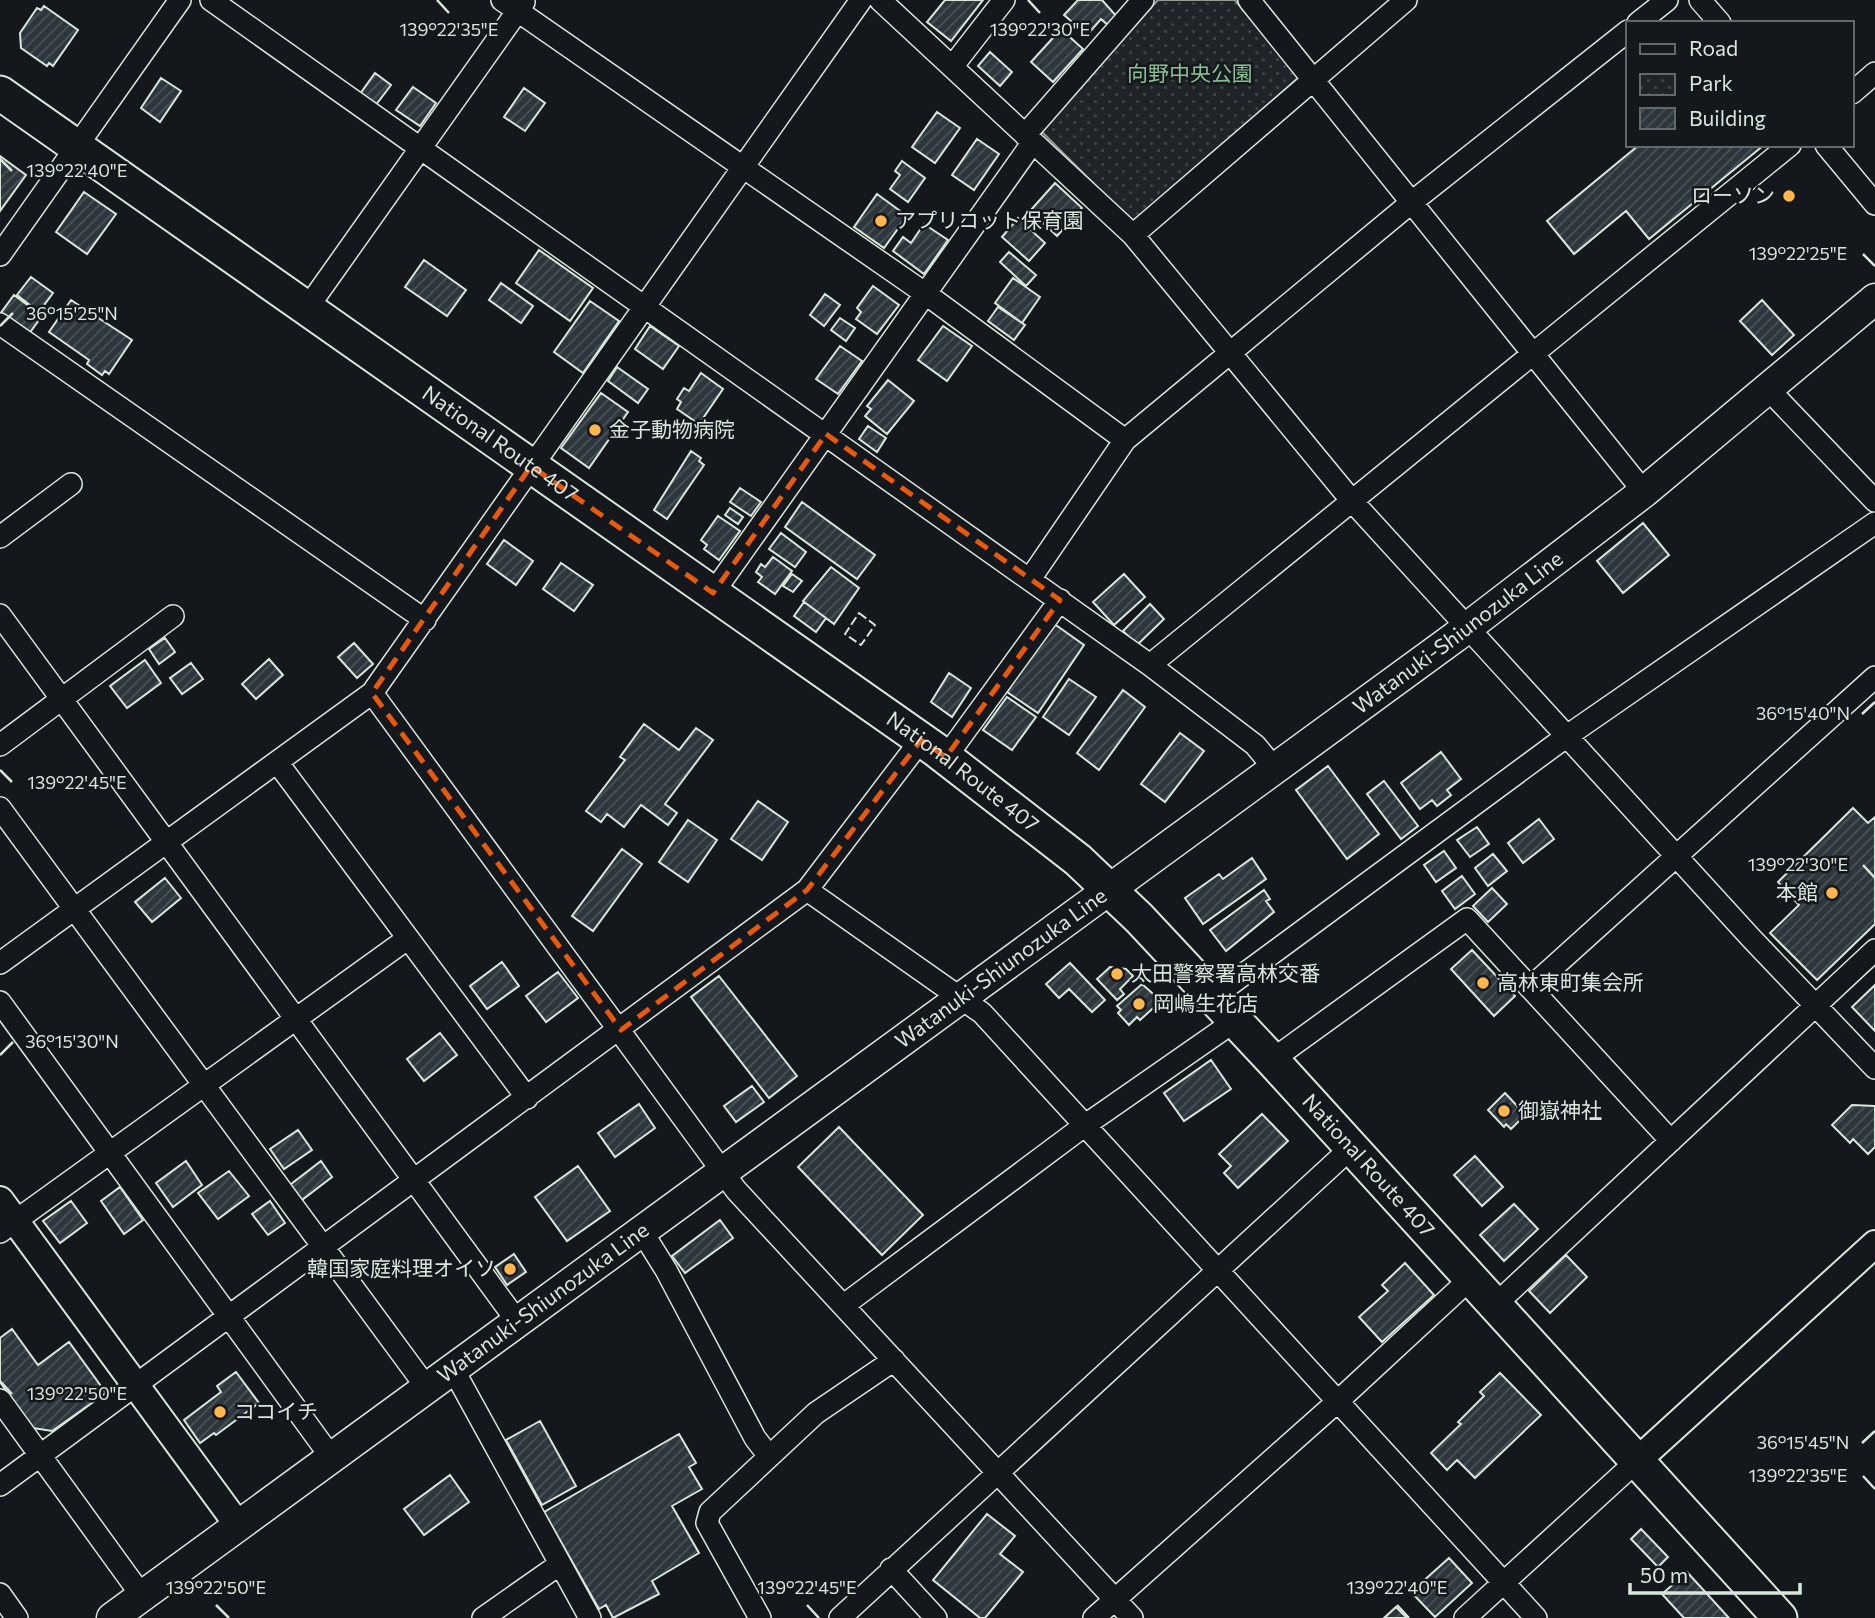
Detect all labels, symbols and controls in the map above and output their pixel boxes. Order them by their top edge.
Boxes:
text: 139°22'35"E [400,18,498,40]
text: 139°22'30"E [990,18,1090,40]
legend [1626,21,1854,147]
text: Road [1689,35,1738,60]
park label: 向野中央公園 [1127,60,1253,85]
text: Park [1689,70,1733,95]
text: Building [1689,105,1766,130]
text: 139°22'40"E [27,159,127,181]
place label: ローソン [1691,182,1775,207]
marker: ローソン [1781,188,1797,204]
place label: アプリコット保育園 [895,207,1084,232]
marker: アプリコット保育園 [873,213,889,229]
text: 139°22'25"E [1749,242,1847,264]
text: 36°15'25"N [26,302,118,324]
street label: National Route 407 [418,380,584,506]
place label: 金子動物病院 [609,416,735,441]
marker: 金子動物病院 [587,422,603,438]
street label: Watanuki-Shiunozuka Line [1347,545,1567,718]
text: 36°15'40"N [1756,702,1850,724]
street label: National Route 407 [882,705,1045,836]
text: 139°22'45"E [27,771,127,793]
text: 139°22'30"E [1748,853,1848,875]
place label: 本館 [1776,879,1818,904]
street label: Watanuki-Shiunozuka Line [890,882,1111,1053]
marker: 本館 [1824,885,1840,901]
place label: 太田警察署高林交番 [1131,960,1320,985]
marker: 太田警察署高林交番 [1109,966,1125,982]
place label: 高林東町集会所 [1497,969,1644,994]
marker: 高林東町集会所 [1475,975,1491,991]
place label: 岡嶋生花店 [1153,990,1258,1015]
marker: 岡嶋生花店 [1131,996,1147,1012]
text: 36°15'30"N [25,1030,119,1052]
street label: National Route 407 [1298,1088,1441,1241]
place label: 御嶽神社 [1518,1097,1602,1122]
marker: 御嶽神社 [1496,1103,1512,1119]
street label: Watanuki-Shiunozuka Line [432,1216,653,1387]
place label: 韓国家庭料理オイソ [307,1255,496,1280]
marker: 韓国家庭料理オイソ [502,1261,518,1277]
text: 139°22'50"E [27,1382,127,1404]
place label: ココイチ [234,1398,318,1423]
marker: ココイチ [212,1404,228,1420]
text: 36°15'45"N [1757,1431,1849,1453]
text: 139°22'35"E [1749,1464,1847,1486]
scale bar [1630,1552,1800,1596]
text: 50 m [1640,1562,1688,1587]
text: 139°22'50"E [166,1576,266,1598]
text: 139°22'45"E [757,1576,857,1598]
text: 139°22'40"E [1347,1576,1447,1598]

